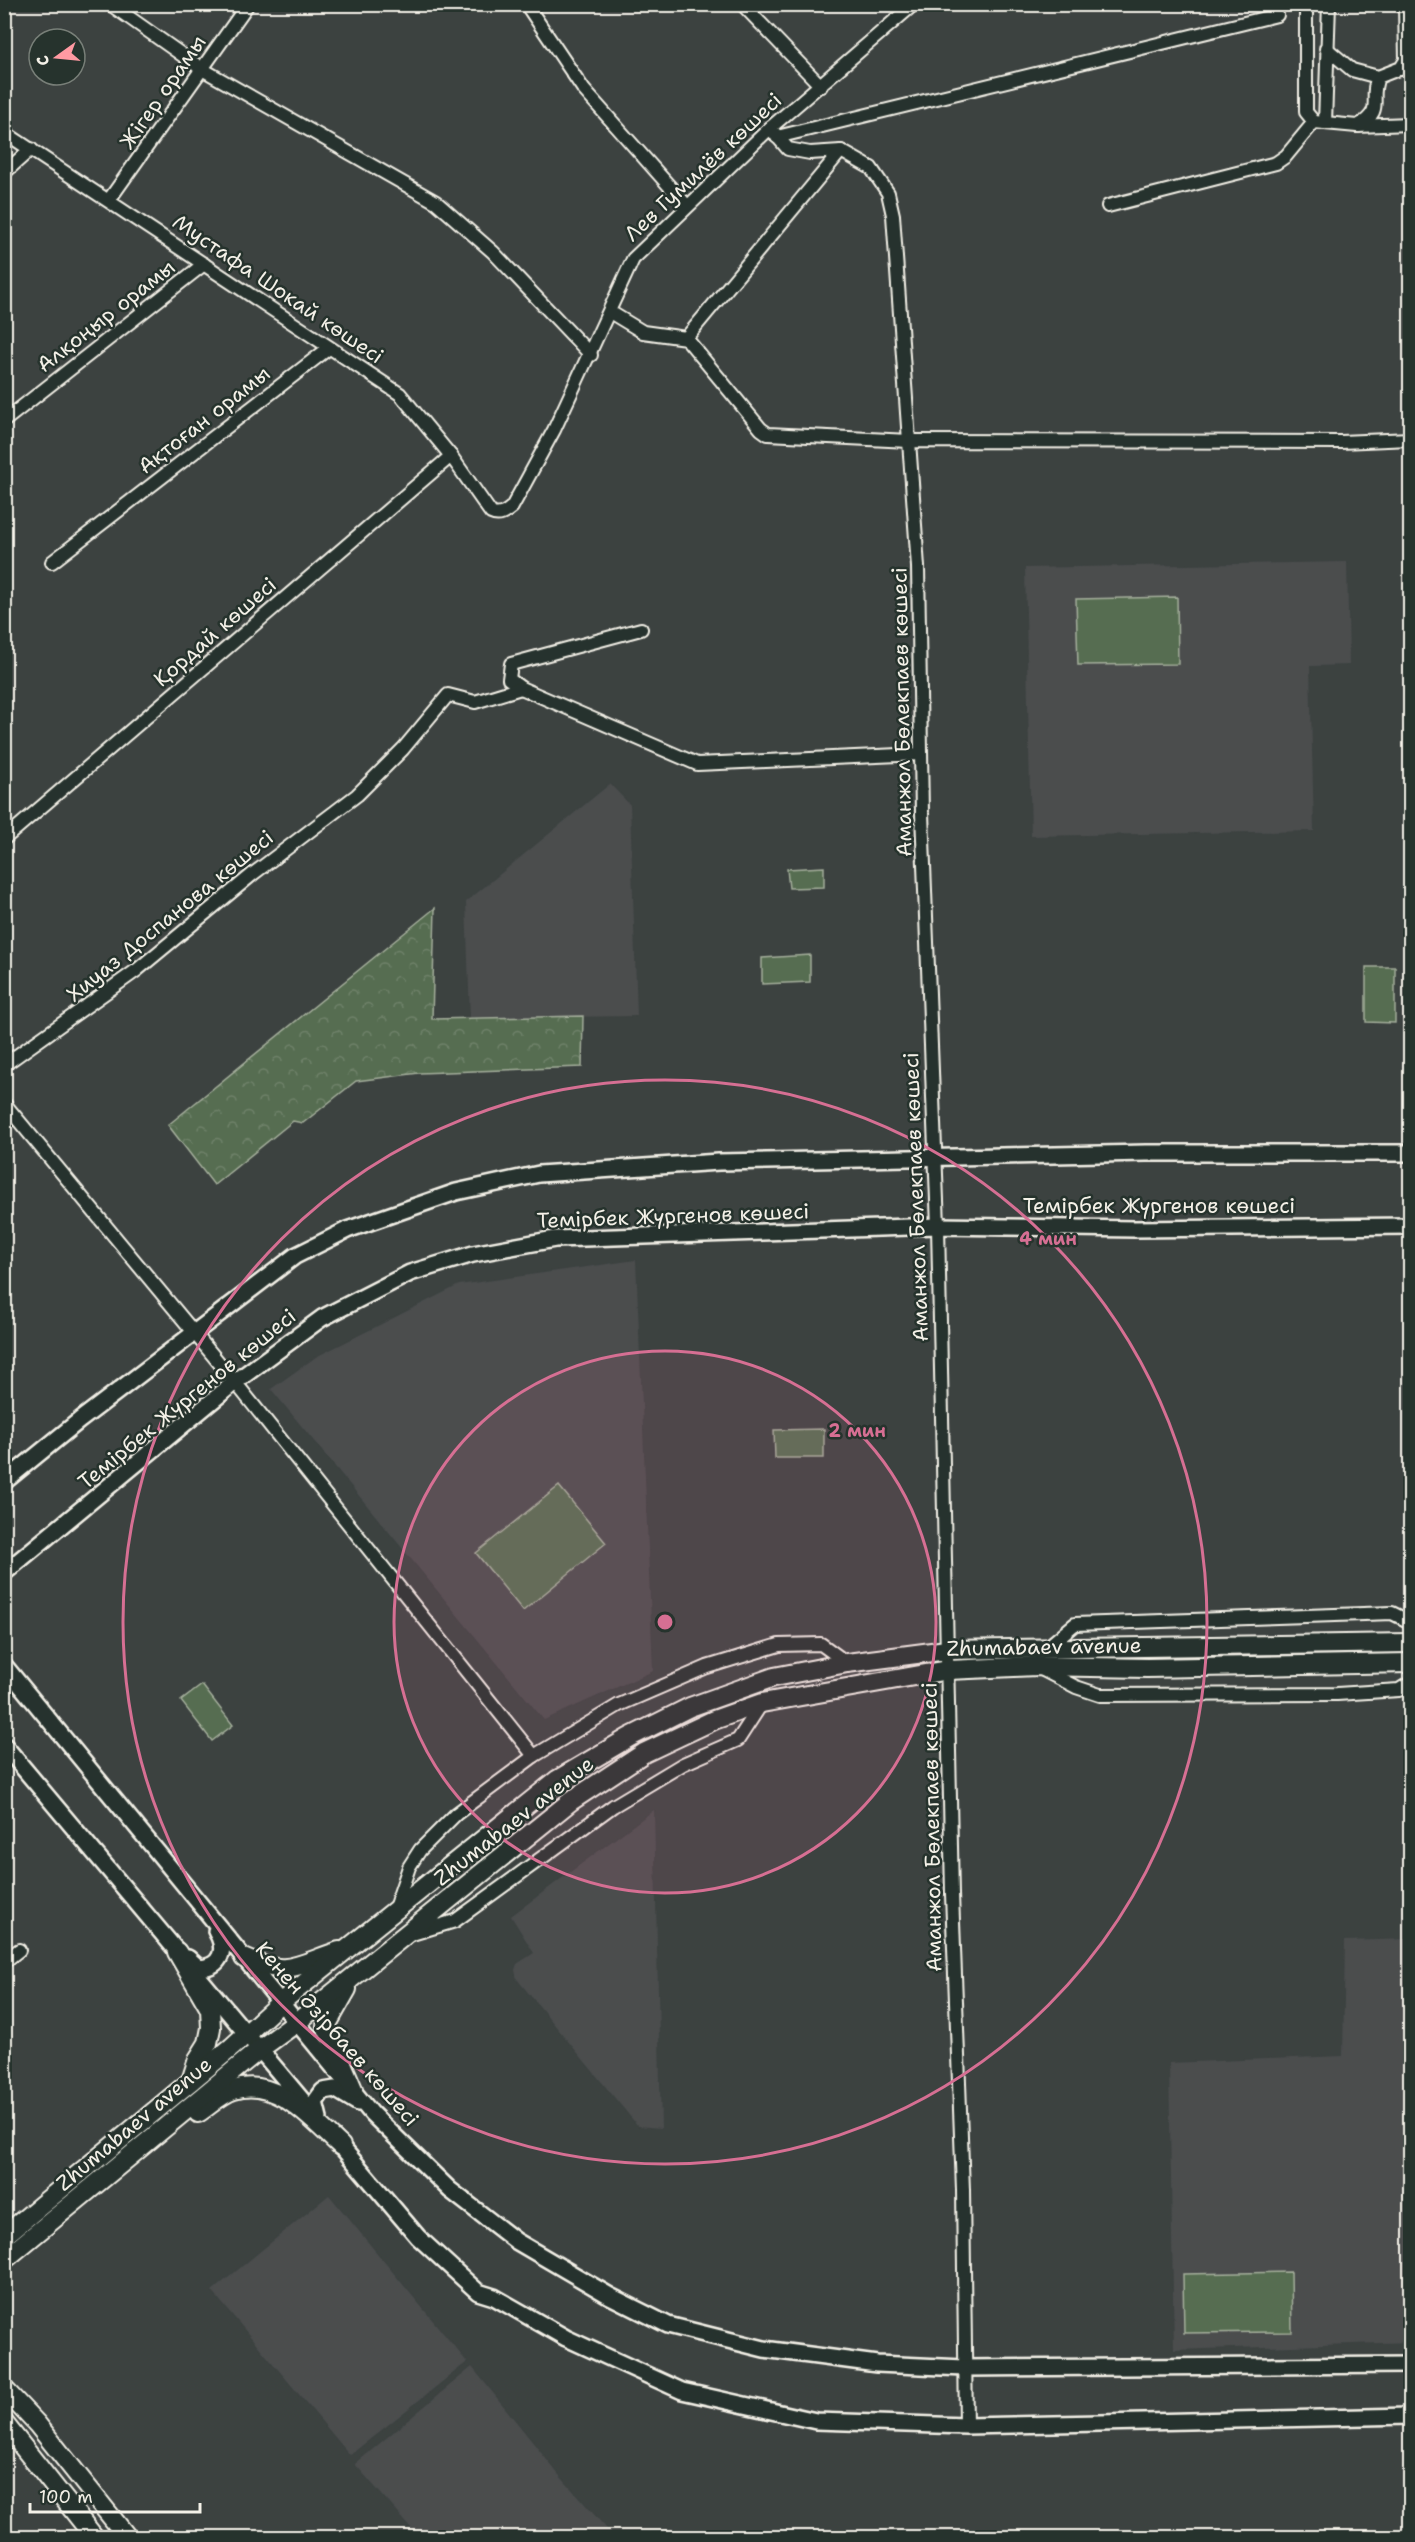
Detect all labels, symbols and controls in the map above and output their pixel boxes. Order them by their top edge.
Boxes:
north arrow [27,27,87,87]
street label: Жігер орамы [113,30,213,154]
text: С [32,53,54,68]
street label: Лев Гумилёв көшесі [618,86,788,248]
street label: Мустафа Шокай көшесі [167,208,389,370]
street label: Алқоңыр орамы [31,253,181,379]
street label: Ақтоған орамы [132,360,276,480]
street label: Аманжол Бөлекпаев көшесі [885,567,919,857]
street label: Қордай көшесі [148,571,282,693]
street label: Хиуаз Доспанова көшесі [61,824,279,1008]
street label: Аманжол Бөлекпаев көшесі [897,1052,935,1342]
street label: Темірбек Жүргенов көшесі [1023,1192,1295,1220]
street label: Темірбек Жүргенов көшесі [536,1197,810,1235]
text: 4 мин [1019,1227,1077,1251]
street label: Темірбек Жүргенов көшесі [72,1302,302,1496]
text: 2 мин [828,1419,886,1443]
centre of rings [655,1612,675,1632]
street label: Zhumabaev avenue [946,1631,1142,1663]
street label: Аманжол Бөлекпаев көшесі [915,1682,949,1972]
street label: Zhumabaev avenue [428,1750,600,1892]
street label: Кенен Әзірбаев көшесі [249,1936,425,2132]
street label: Zhumabaev avenue [50,2051,218,2197]
scale bar [30,2476,200,2514]
text: 100 m [39,2485,93,2509]

